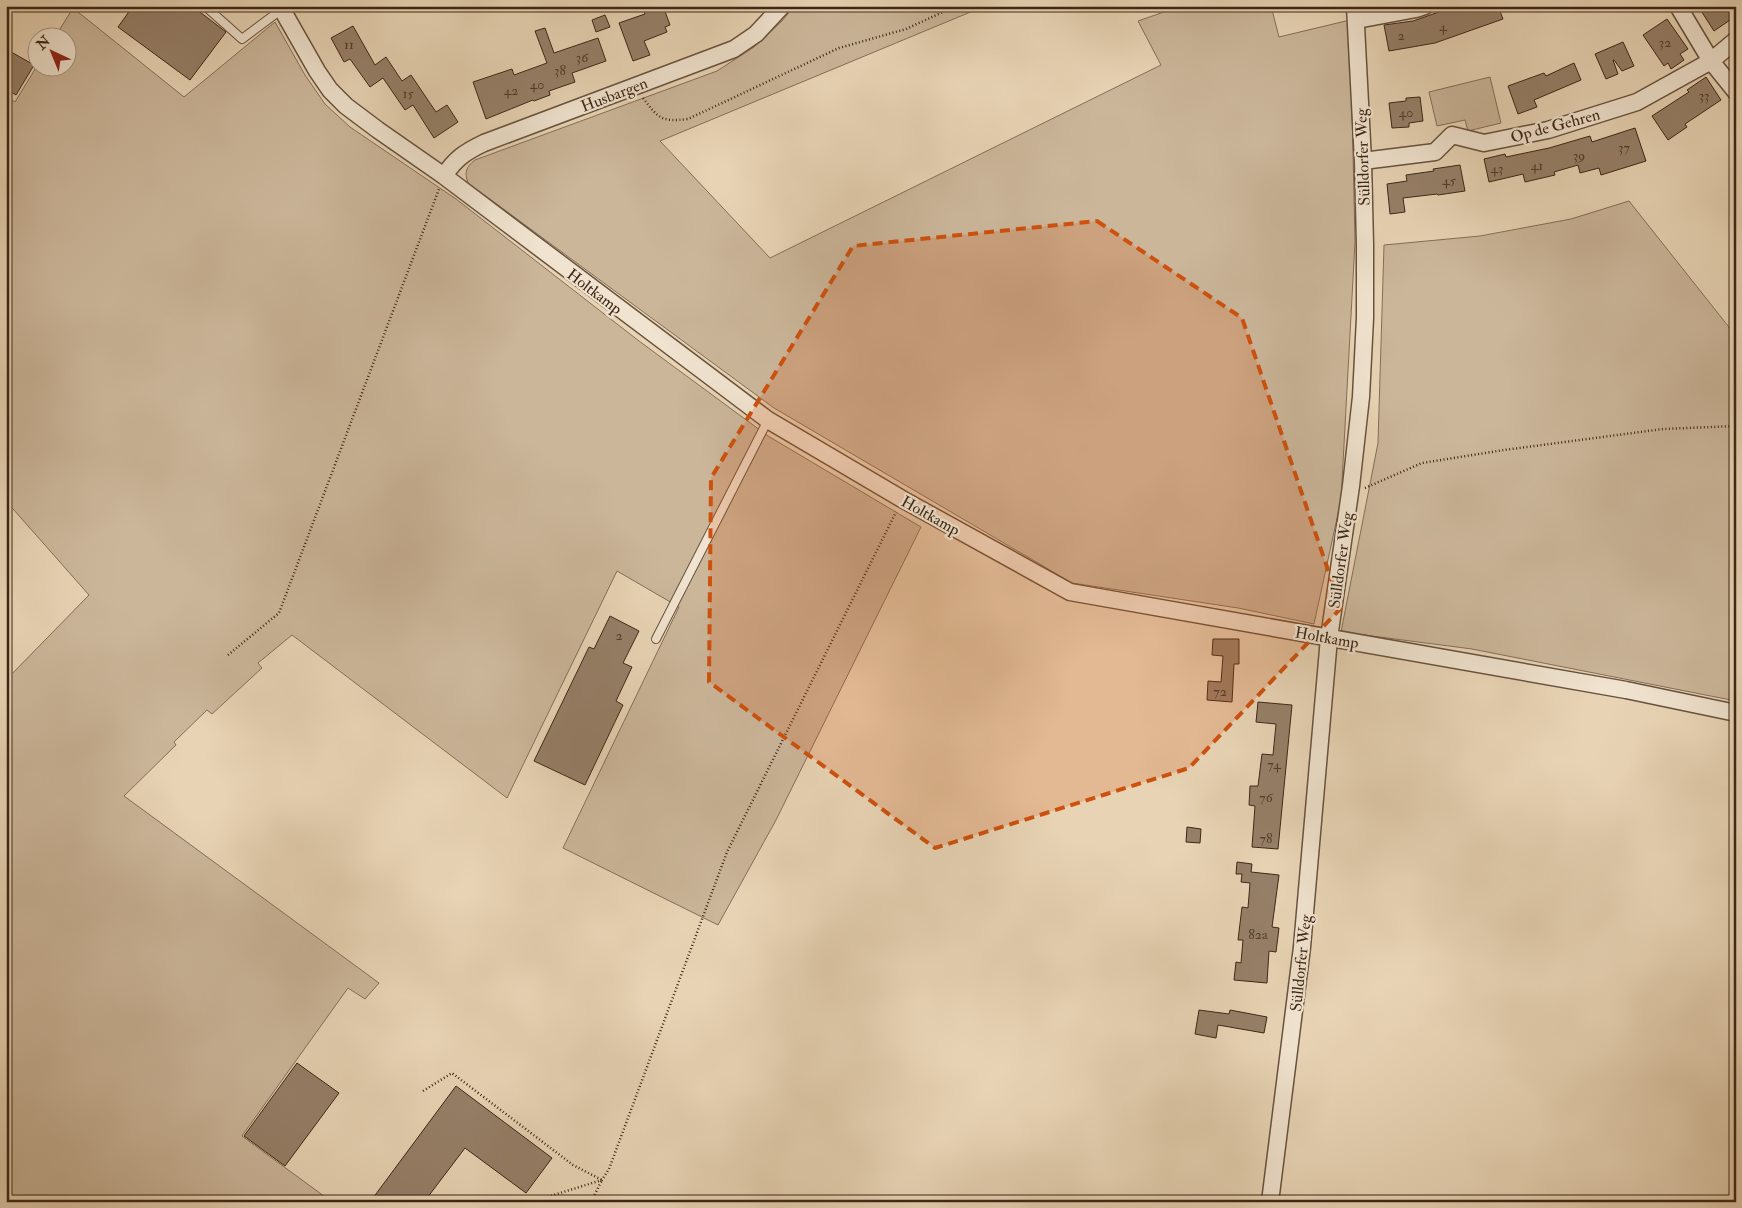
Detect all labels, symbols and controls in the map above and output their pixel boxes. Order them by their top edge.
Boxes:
house number: 4 [1439,18,1448,35]
house number: 2 [1397,27,1405,44]
north arrow [28,28,78,78]
text: N [32,32,54,54]
house number: 32 [1659,34,1671,51]
house number: 11 [344,36,354,53]
house number: 36 [576,49,589,66]
house number: 38 [554,62,566,79]
street label: Husbargen [578,73,651,117]
house number: 40 [530,76,544,93]
house number: 42 [504,82,518,99]
house number: 15 [402,85,414,102]
house number: 33 [1699,87,1709,104]
house number: 40 [1399,104,1413,121]
street label: Op de Gehren [1508,104,1602,148]
street label: Sülldorfer Weg [1351,107,1375,206]
house number: 37 [1618,139,1630,156]
house number: 39 [1573,147,1585,164]
house number: 41 [1531,157,1543,174]
house number: 43 [1491,160,1503,177]
house number: 45 [1442,172,1457,189]
street label: Holtkamp [562,264,626,320]
street label: Holtkamp [897,492,963,541]
street label: Sülldorfer Weg [1324,509,1358,610]
street label: Holtkamp [1293,623,1360,654]
house number: 2 [615,627,623,644]
house number: 72 [1213,683,1227,700]
house number: 74 [1267,756,1282,773]
house number: 76 [1259,789,1274,806]
house number: 78 [1260,830,1273,847]
street label: Sülldorfer Weg [1286,913,1316,1013]
house number: 82a [1248,926,1268,943]

